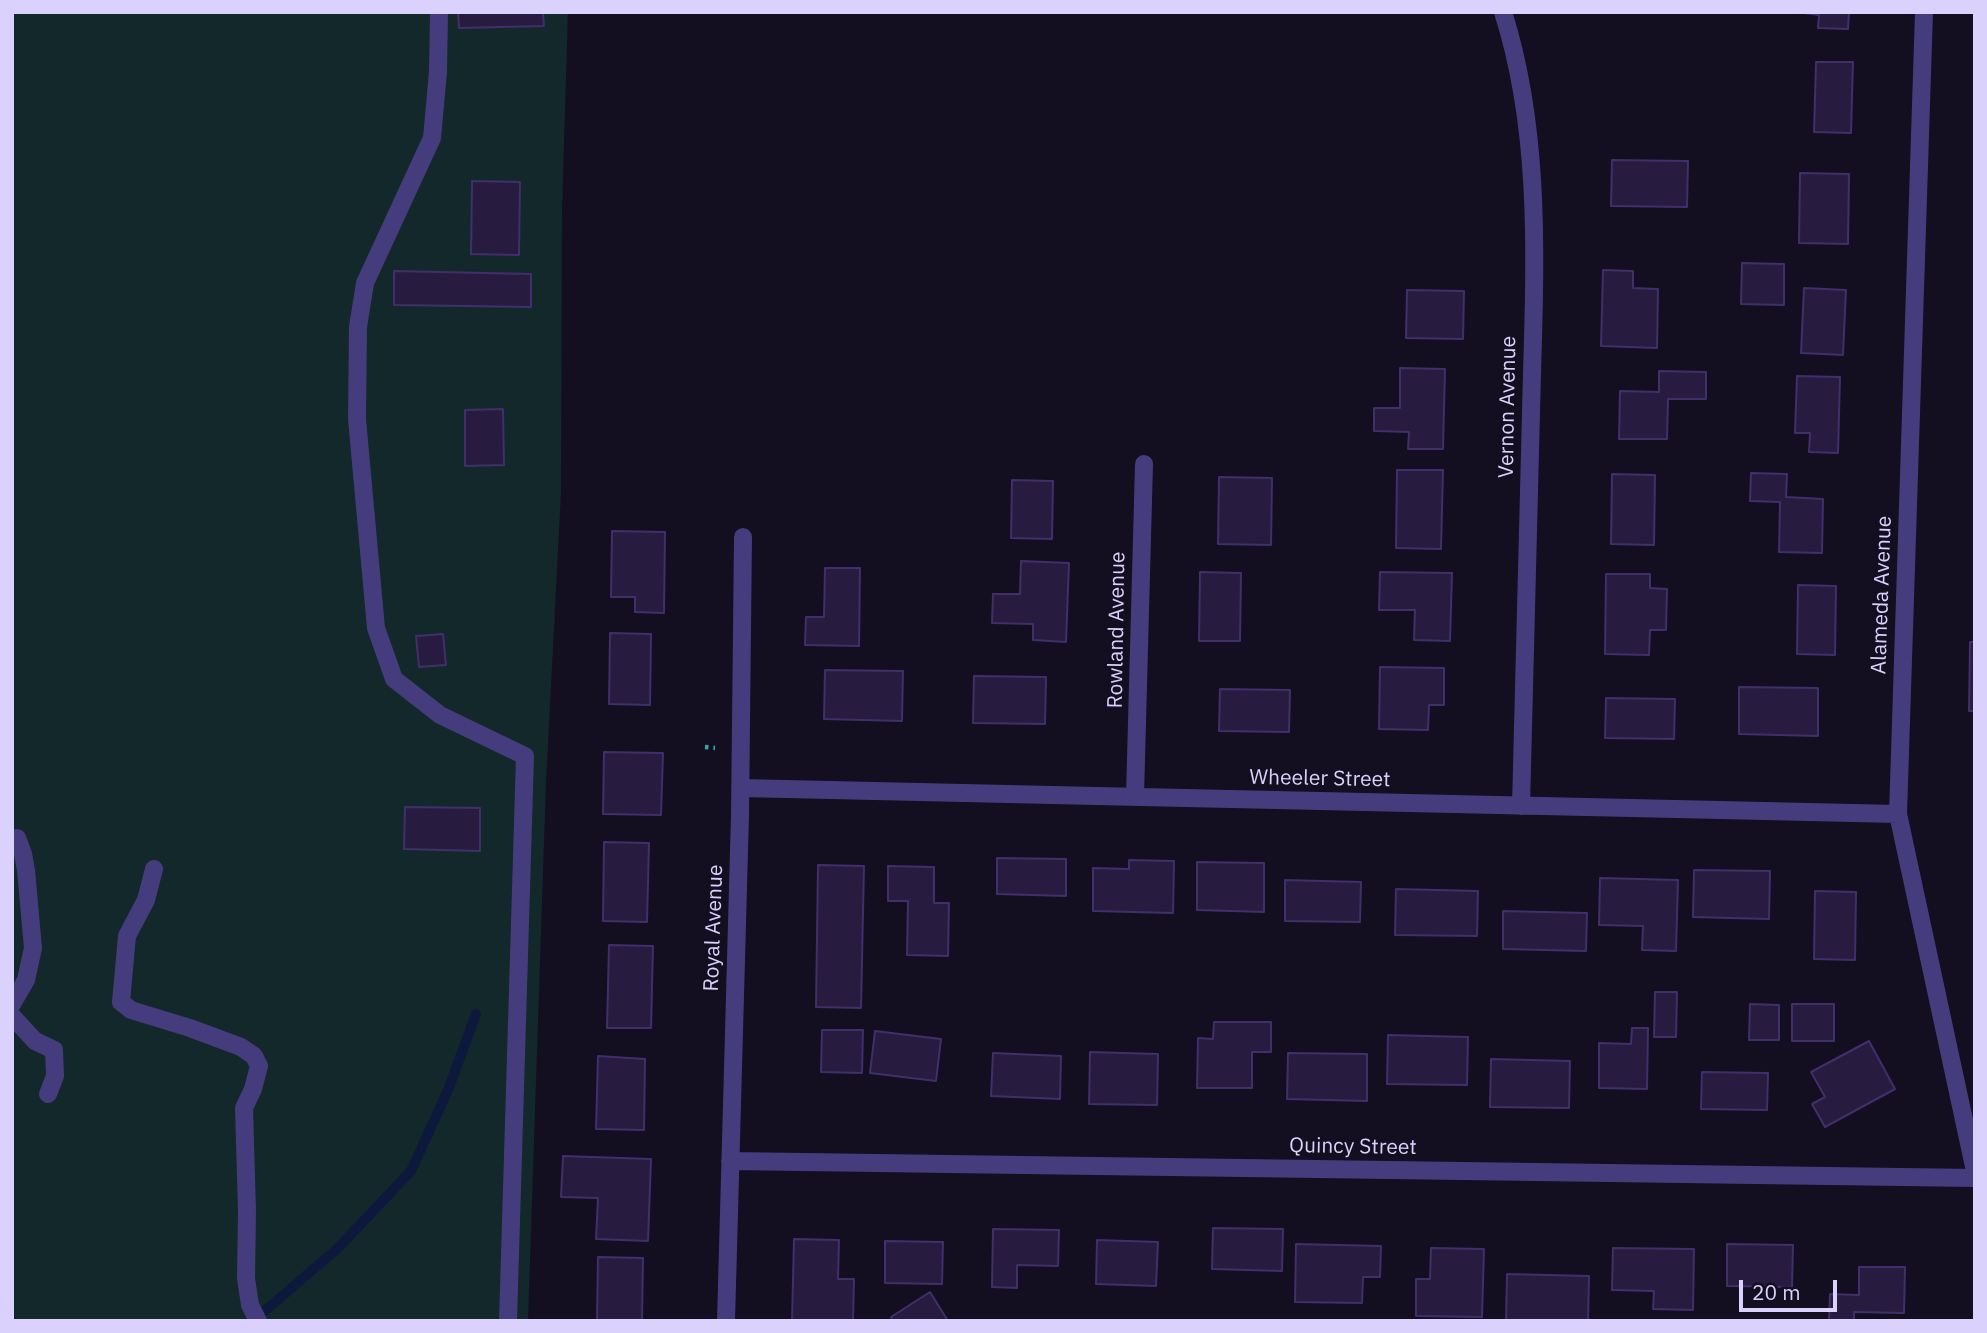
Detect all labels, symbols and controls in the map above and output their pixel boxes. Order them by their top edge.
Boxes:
street label: Vernon Avenue [1494,336,1522,478]
street label: Alameda Avenue [1867,515,1897,675]
street label: Rowland Avenue [1103,551,1131,709]
street label: Wheeler Street [1249,765,1391,793]
street label: Royal Avenue [699,864,729,992]
street label: Quincy Street [1289,1133,1417,1161]
scale bar [1742,1266,1840,1310]
text: 20 m [1752,1278,1801,1306]

